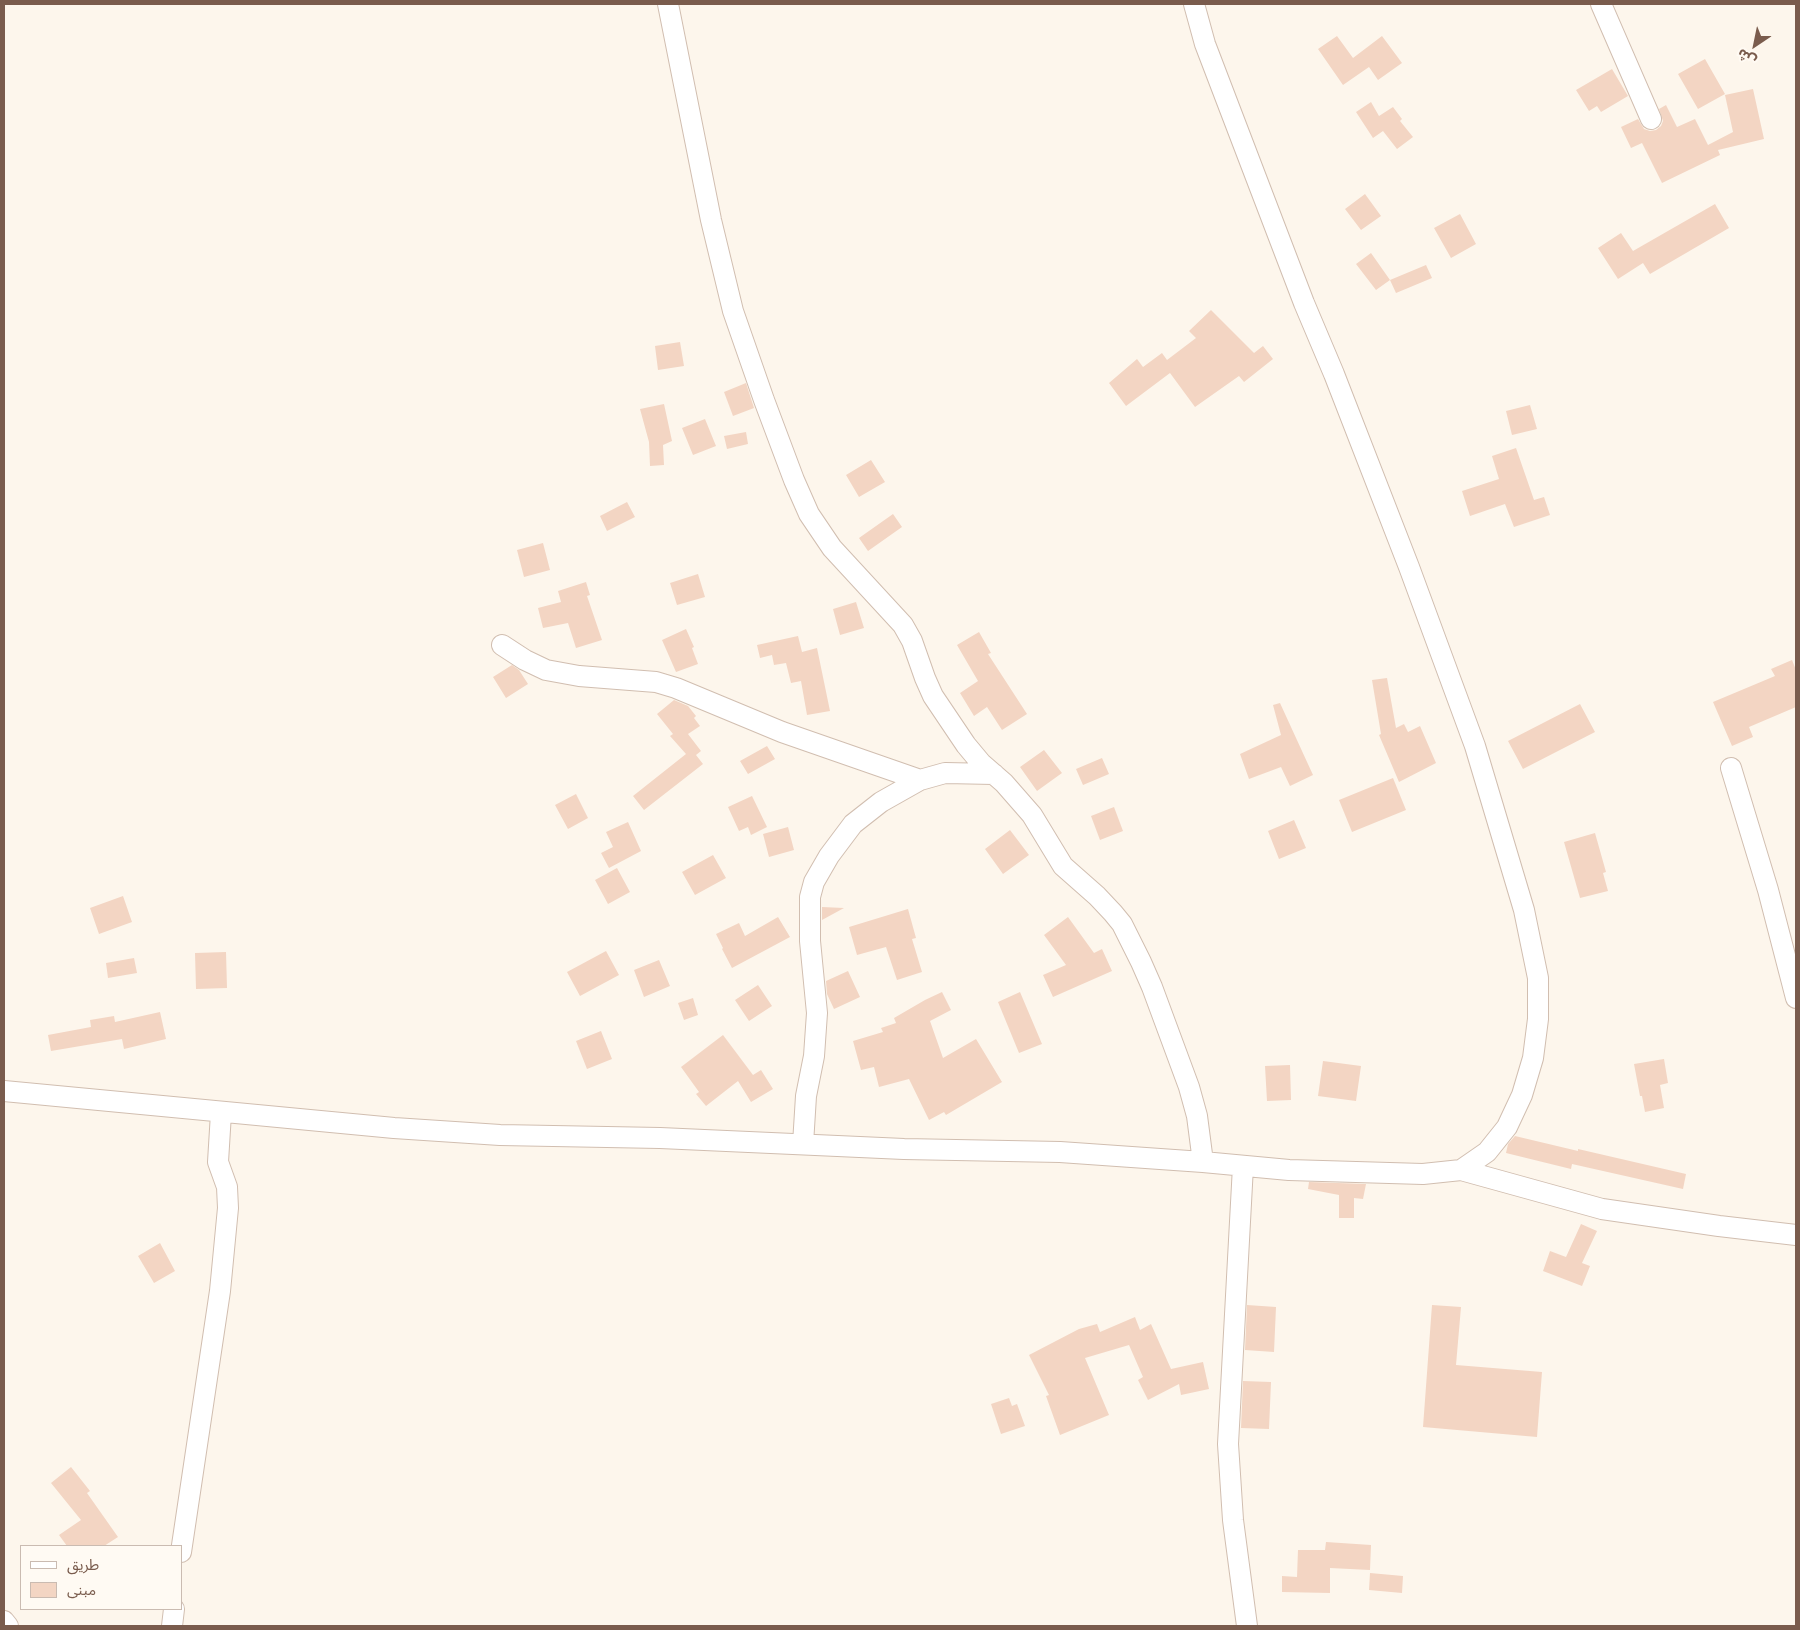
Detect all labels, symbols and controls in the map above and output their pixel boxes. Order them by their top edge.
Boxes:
north arrow [1730,20,1780,70]
text: ش [1734,45,1759,69]
legend [20,1545,182,1610]
text: طريق [67,1556,99,1574]
text: مبنى [67,1581,96,1599]

